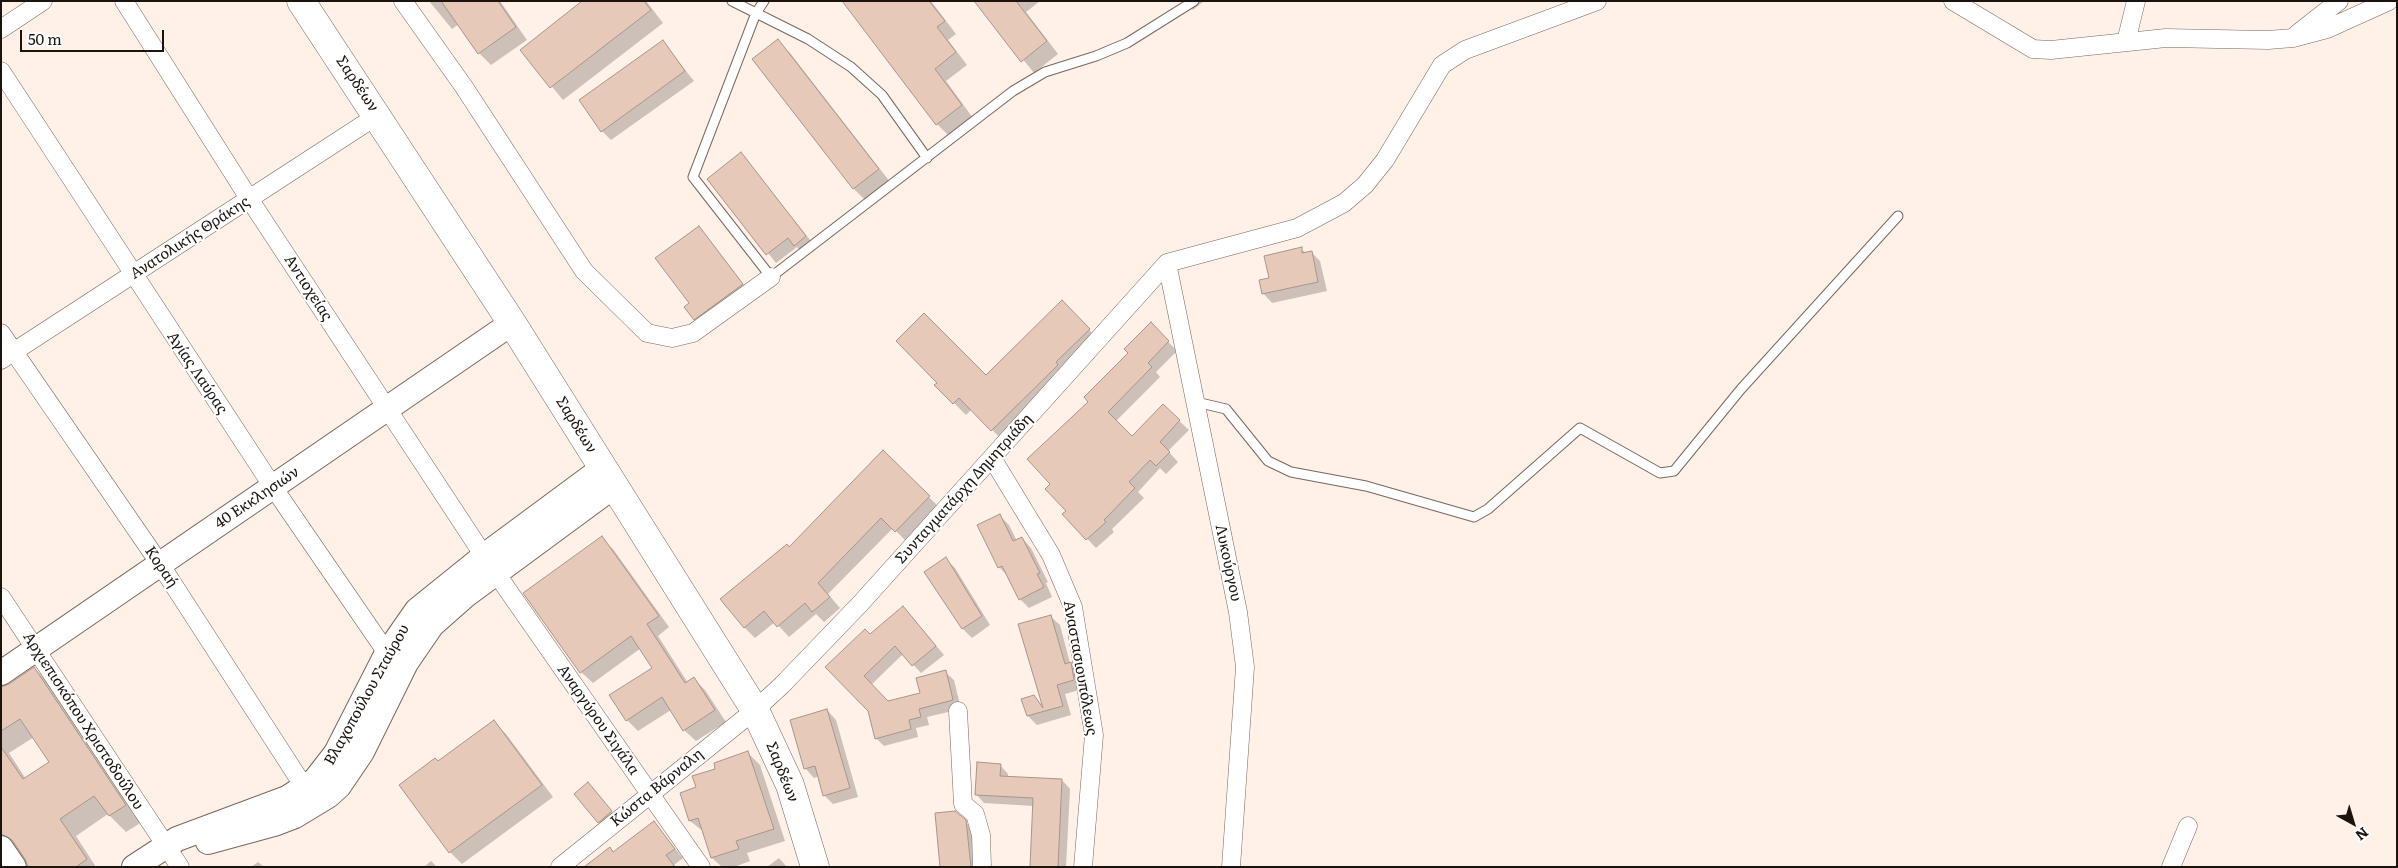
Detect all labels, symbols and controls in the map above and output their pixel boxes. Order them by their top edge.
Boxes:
scale bar [22,20,166,52]
text: 50 m [28,27,62,50]
street label: Σαρδέων [332,53,382,115]
street label: Ανατολικής Θράκης [127,193,253,283]
street label: Αντιοχείας [280,252,336,324]
street label: Αγίας Λαύρας [163,328,231,418]
street label: Σαρδέων [552,393,600,457]
street label: Συνταγματάρχη Δημητριάδη [892,410,1036,568]
street label: 40 Εκκλησιών [211,463,303,533]
street label: Λυκούργου [1211,523,1245,603]
street label: Κοραή [141,543,181,591]
street label: Αναστασιουπόλεως [1059,599,1101,737]
street label: Βλαχοπούλου Σταύρου [321,621,413,769]
street label: Αρχιεπισκόπου Χριστοδούλου [19,629,147,813]
street label: Αναργύρου Σιγάλα [553,661,643,779]
street label: Σαρδέων [762,739,802,805]
street label: Κώστα Βάρναλη [607,745,707,831]
north arrow [2328,798,2378,848]
text: N [2352,823,2373,846]

